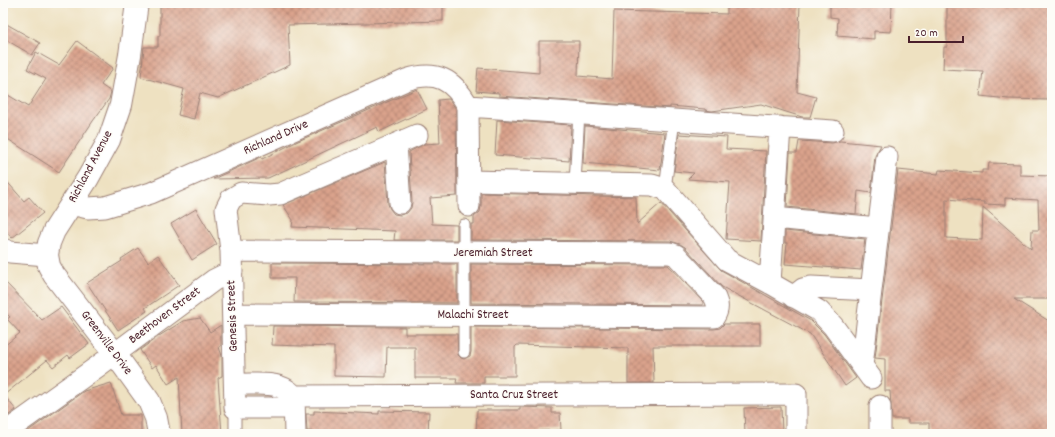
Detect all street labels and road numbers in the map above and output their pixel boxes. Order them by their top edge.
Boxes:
street label: Richland Drive [241,115,312,161]
street label: Richland Avenue [64,127,118,207]
street label: Jeremiah Street [454,244,533,263]
street label: Genesis Street [222,280,244,352]
street label: Beethoven Street [125,282,205,349]
street label: Malachi Street [437,306,509,325]
street label: Greenville Drive [75,307,137,380]
street label: Santa Cruz Street [470,386,558,405]

